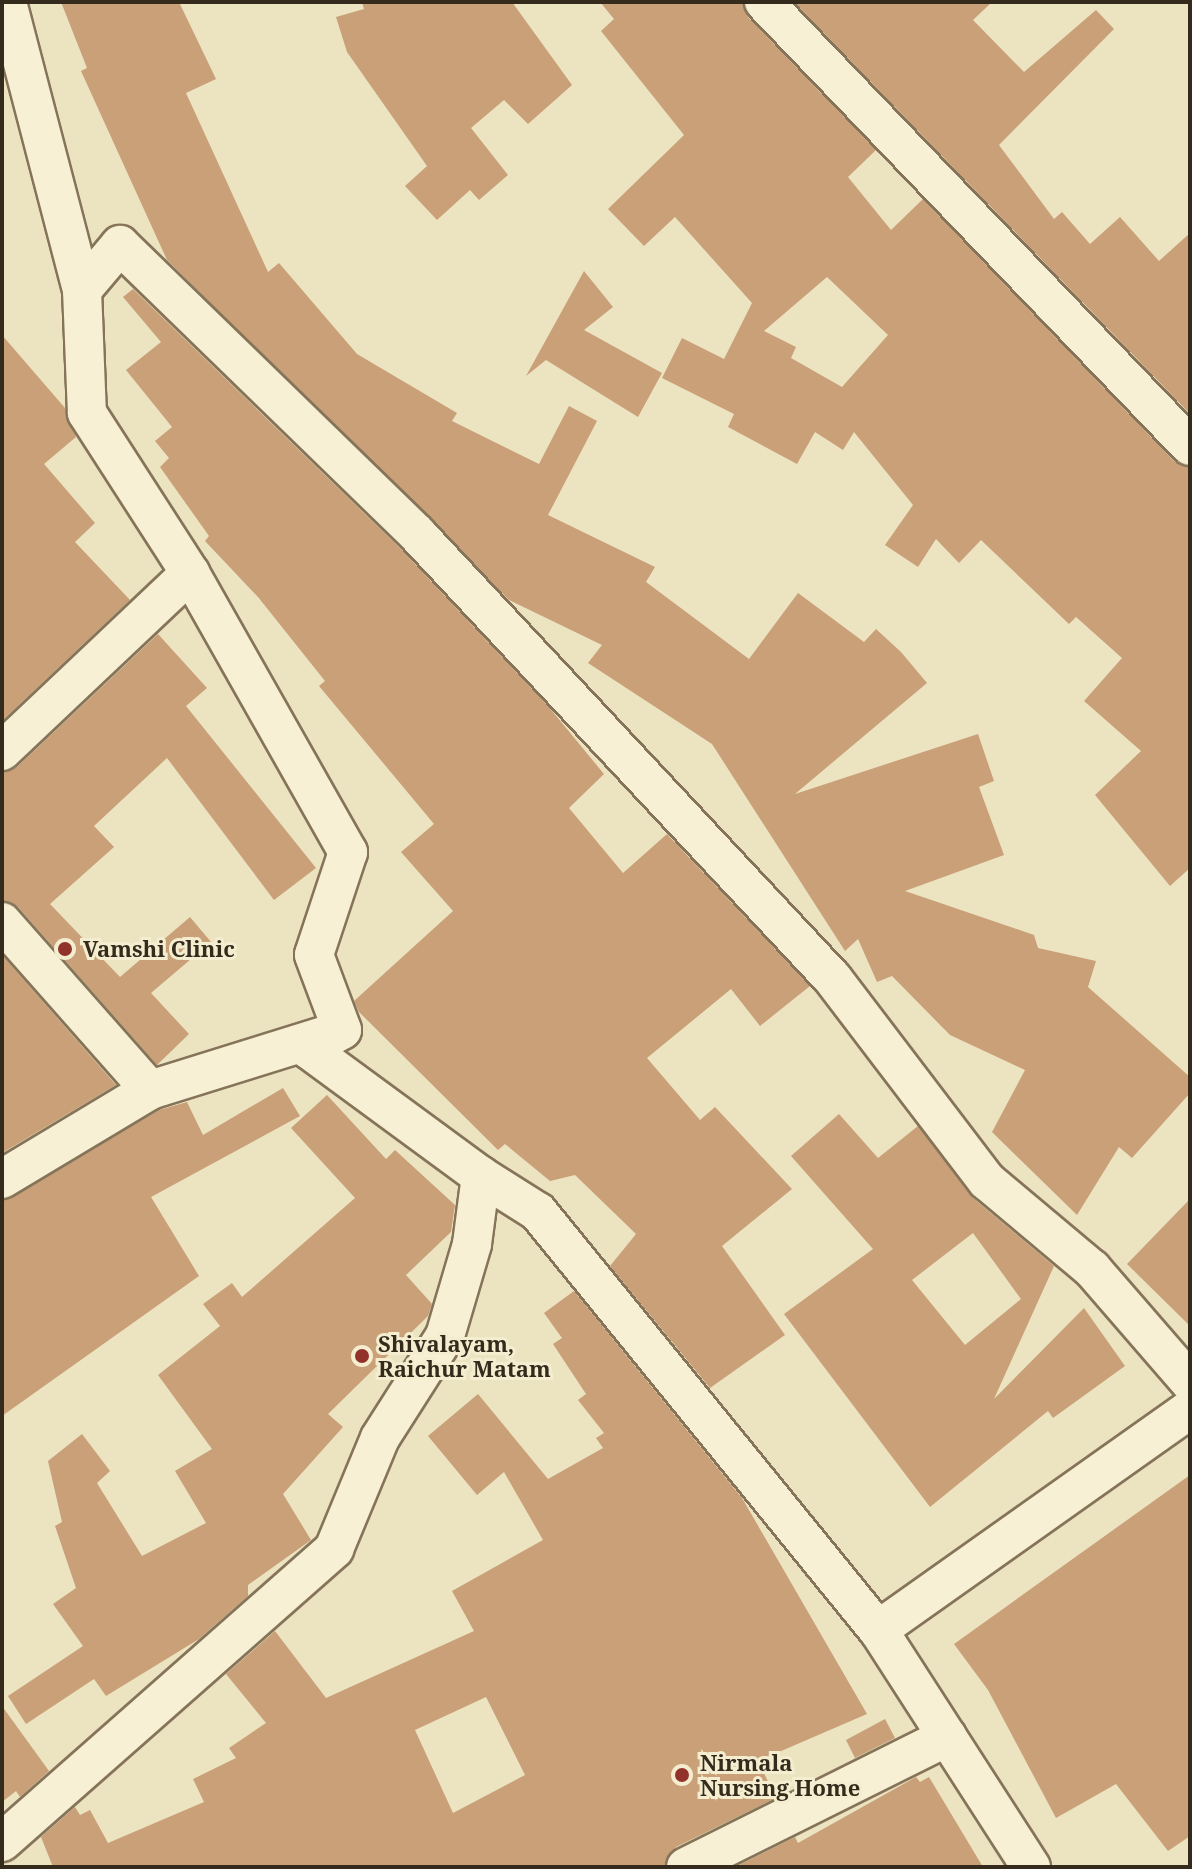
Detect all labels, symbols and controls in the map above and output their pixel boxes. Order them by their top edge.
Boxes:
place label: Vamshi Clinic [83,936,235,962]
marker: Vamshi Clinic [54,938,76,960]
place label: Shivalayam, Raichur Matam [378,1330,551,1382]
marker: Shivalayam, Raichur Matam [353,1347,371,1365]
place label: Nirmala Nursing Home [700,1749,860,1800]
marker: Nirmala Nursing Home [671,1764,693,1786]

